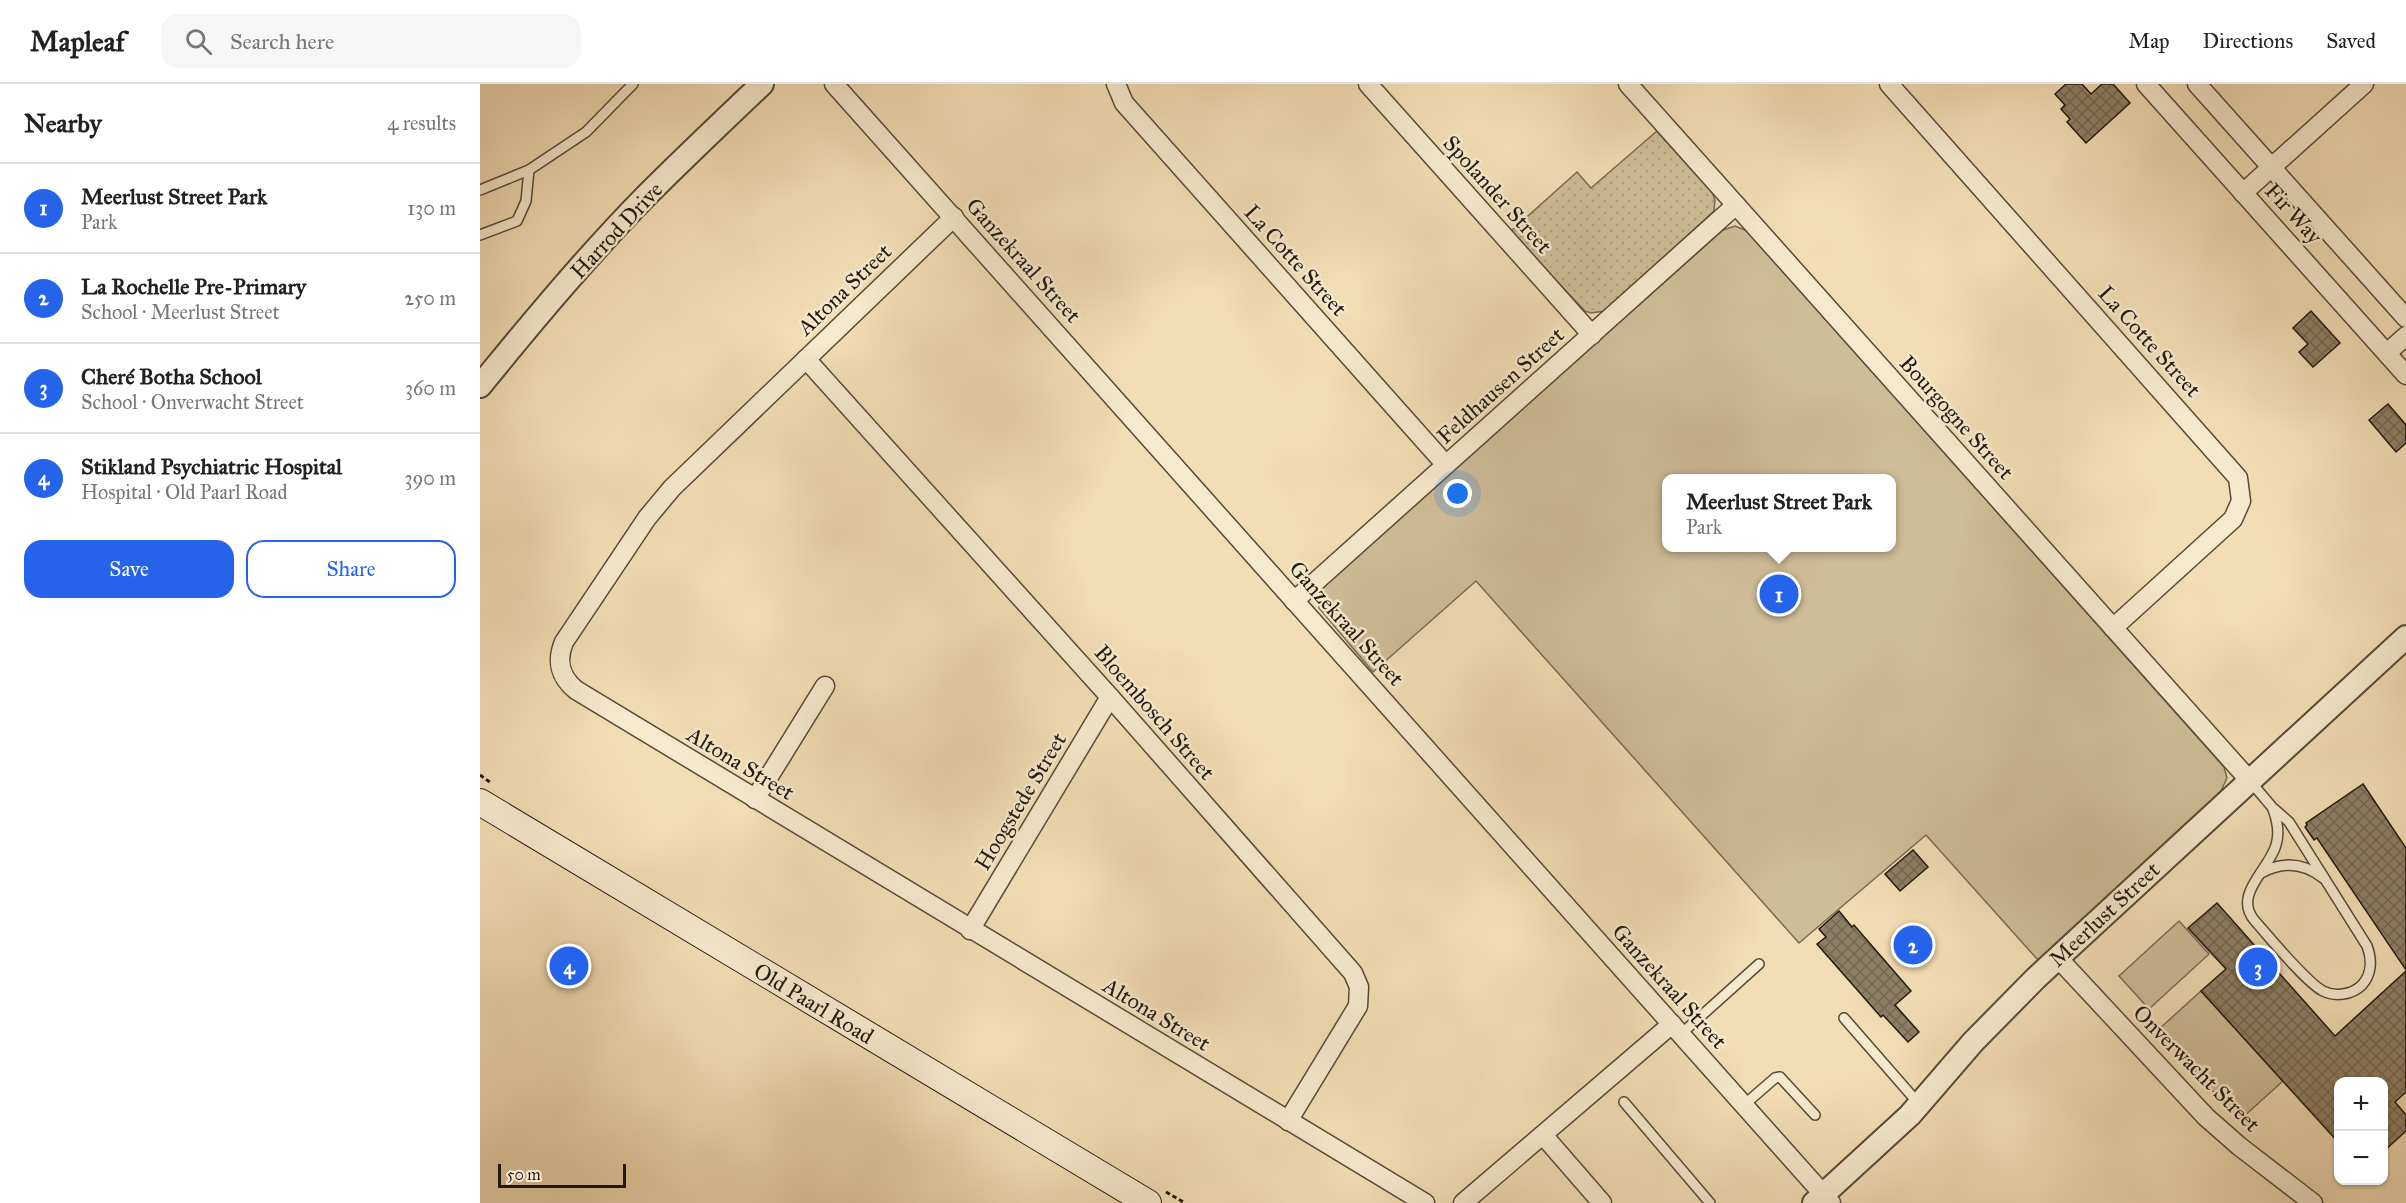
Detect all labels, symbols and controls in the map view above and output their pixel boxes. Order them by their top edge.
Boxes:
search box [161,14,581,68]
text: Mapleaf [30,24,125,59]
icon: search [182,25,215,58]
text: Search here [230,28,334,55]
text: Map [2129,28,2170,54]
text: Directions [2203,28,2293,54]
text: Saved [2326,28,2376,54]
text: Nearby [24,107,102,139]
text: 4 results [387,111,456,135]
street label: Spolander Street [1437,130,1558,259]
street label: Harrod Drive [565,176,668,284]
street label: Fir Way [2259,177,2328,250]
text: Meerlust Street Park [81,183,267,210]
street label: Ganzekraal Street [960,192,1087,329]
text: 1 [40,196,47,220]
text: 130 m [407,196,456,220]
street label: La Cotte Street [1239,199,1353,322]
text: Park [81,210,117,234]
street label: Altona Street [791,238,897,342]
text: La Rochelle Pre-Primary [81,273,306,300]
street label: La Cotte Street [2093,280,2207,403]
text: 2 [39,286,48,310]
text: 250 m [404,286,456,310]
text: School · Meerlust Street [81,300,280,324]
street label: Feldhausen Street [1431,321,1570,450]
street label: Bourgogne Street [1894,350,2020,485]
text: Cheré Botha School [81,363,262,390]
text: 3 [40,376,48,400]
text: 360 m [405,376,456,400]
text: School · Onverwacht Street [81,390,304,414]
text: Stikland Psychiatric Hospital [81,453,342,480]
text: 4 [38,466,49,490]
text: 390 m [405,466,456,490]
popup [1662,474,1896,552]
your location [1443,479,1472,508]
text: Hospital · Old Paarl Road [81,480,288,504]
text: Meerlust Street Park [1686,488,1872,515]
text: Park [1686,515,1722,539]
button: Save [24,540,234,598]
button: Share [246,540,456,598]
street label: Ganzekraal Street [1283,555,1410,692]
pin: 1 [1760,572,1798,616]
street label: Bloembosch Street [1089,639,1221,786]
street label: Altona Street [681,720,799,806]
street label: Hoogstede Street [969,727,1072,875]
street label: Meerlust Street [2043,856,2166,973]
street label: Ganzekraal Street [1606,918,1733,1055]
pin: 2 [1894,922,1932,968]
pin: 4 [550,944,589,988]
pin: 3 [2238,944,2278,990]
street label: Old Paarl Road [749,957,879,1050]
street label: Altona Street [1097,971,1215,1057]
street label: Onverwacht Street [2128,999,2266,1138]
map controls [2334,1077,2388,1185]
button: + [2334,1077,2388,1131]
button: − [2334,1131,2388,1185]
scale bar [498,1161,626,1188]
text: 50 m [507,1165,541,1184]

